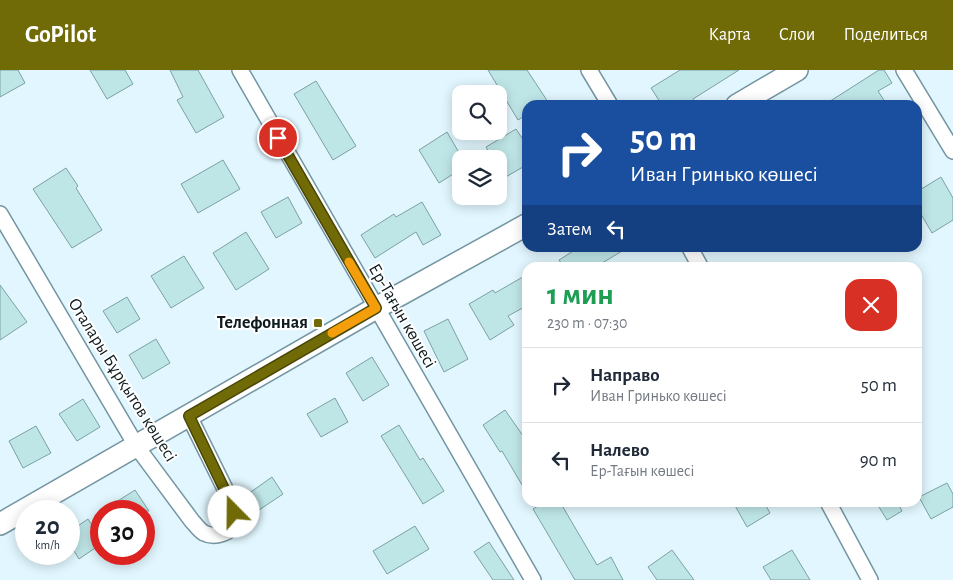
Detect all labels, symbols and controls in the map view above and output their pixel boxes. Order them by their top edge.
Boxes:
text: GoPilot [25,23,96,47]
text: Карта [709,26,751,44]
text: Слои [779,26,815,44]
text: Поделиться [843,26,928,44]
map controls [452,85,507,205]
button: search [452,85,507,140]
pin [257,117,299,159]
icon: right [547,120,612,185]
text: 50 m [630,122,697,157]
icon: arrive [264,124,292,152]
button: layers [452,150,507,205]
text: Иван Гринько көшесі [630,163,818,185]
icon: left [602,215,630,243]
text: Затем [547,220,592,239]
street label: Ер-Тағын көшесі [365,261,439,371]
button: close [845,279,897,331]
text: 1 мин [547,280,614,310]
street label: Оталары Бұрқытов көшесі [64,295,180,465]
place label: Телефонная [217,314,308,332]
text: 230 m · 07:30 [547,315,628,331]
marker: Телефонная [312,317,324,329]
text: Направо [590,366,660,385]
icon: right [547,371,575,399]
text: 50 m [861,376,897,395]
text: Иван Гринько көшесі [590,388,727,404]
text: Налево [590,441,649,460]
icon: left [547,446,575,474]
text: 90 m [860,451,897,470]
text: Ер-Тағын көшесі [590,463,694,479]
position arrow [207,485,259,537]
speed limit sign: 30 [90,500,155,565]
text: 20 [35,514,60,539]
text: km/h [35,539,60,551]

